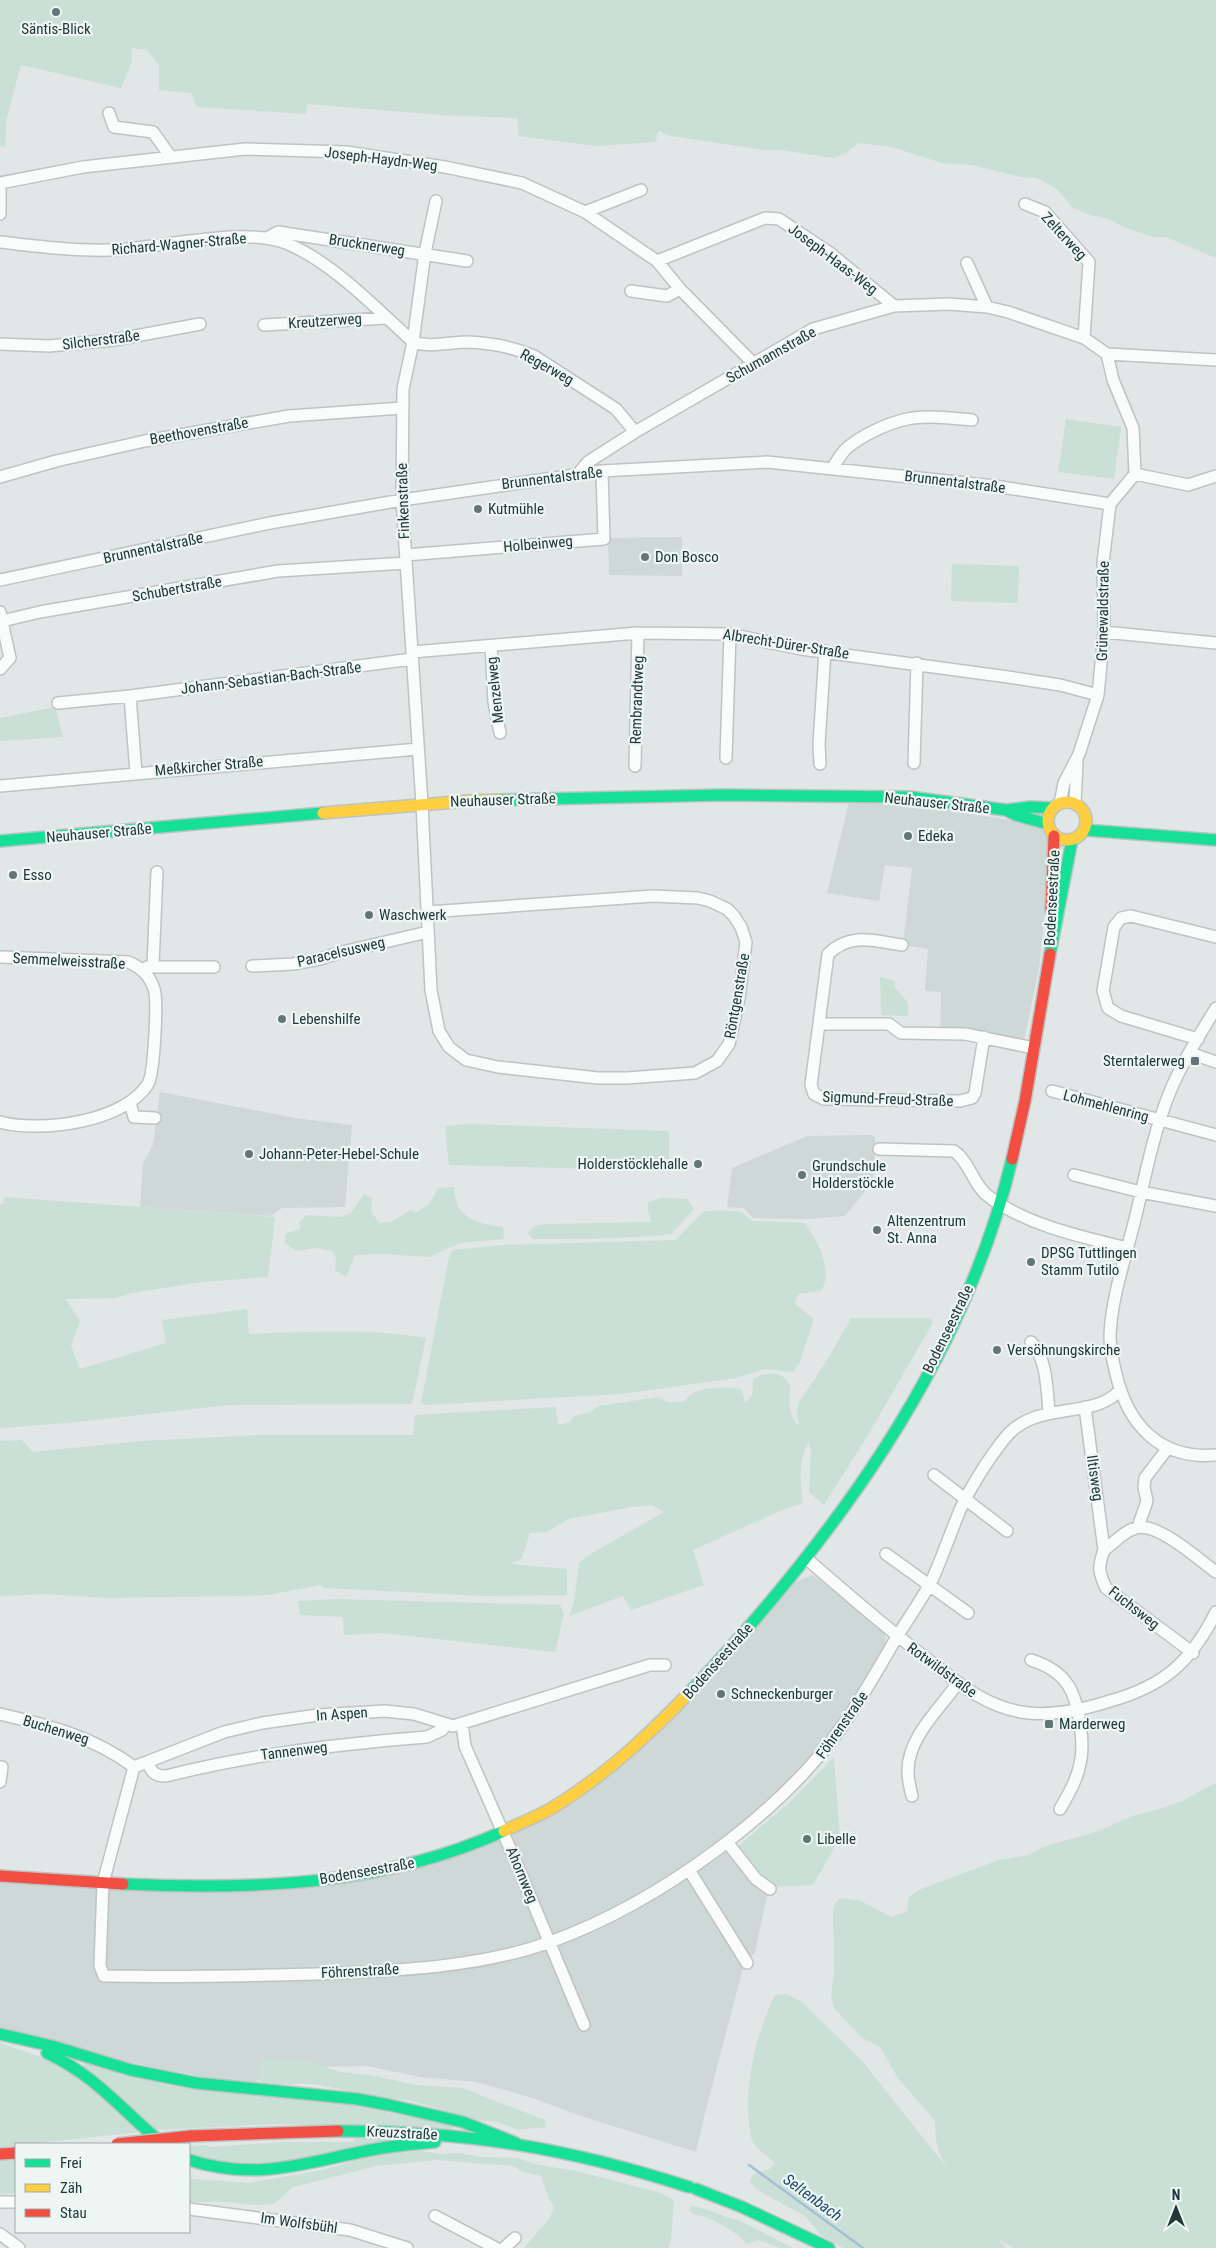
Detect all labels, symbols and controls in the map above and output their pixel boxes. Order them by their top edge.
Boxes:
marker: Säntis-Blick [50,6,62,18]
place label: Säntis-Blick [21,20,91,38]
street label: Joseph-Haydn-Weg [324,143,438,175]
street label: Zelterweg [1037,208,1091,264]
street label: Joseph-Haas-Weg [785,220,881,298]
street label: Richard-Wagner-Straße [111,229,247,259]
street label: Brucknerweg [328,230,406,260]
street label: Kreutzerweg [288,309,362,333]
street label: Schumannstraße [723,323,819,387]
street label: Silcherstraße [61,326,141,354]
street label: Regerweg [517,345,577,389]
street label: Beethovenstraße [148,413,250,449]
street label: Finkenstraße [393,462,413,540]
street label: Brunnentalstraße [501,463,603,493]
street label: Brunnentalstraße [904,467,1006,497]
place label: Kutmühle [488,500,544,518]
marker: Kutmühle [472,503,484,515]
street label: Brunnentalstraße [101,529,205,567]
street label: Holbeinweg [503,532,573,556]
place label: Don Bosco [655,548,719,566]
marker: Don Bosco [639,551,651,563]
street label: Grünewaldstraße [1093,561,1113,661]
street label: Schubertstraße [131,572,223,606]
street label: Albrecht-Dürer-Straße [722,625,850,663]
street label: Rembrandtweg [626,655,648,745]
street label: Menzelweg [483,656,507,724]
street label: Johann-Sebastian-Bach-Straße [180,658,362,698]
street label: Meßkircher Straße [154,752,264,780]
street label: Neuhauser Straße [450,789,556,811]
street label: Neuhauser Straße [884,789,990,817]
street label: Neuhauser Straße [46,819,152,847]
place label: Edeka [918,827,954,845]
marker: Edeka [902,830,914,842]
street label: Bodenseestraße [1041,850,1063,946]
place label: Esso [23,866,52,884]
marker: Esso [7,869,19,881]
place label: Waschwerk [379,906,447,924]
marker: Waschwerk [363,909,375,921]
street label: Paracelsusweg [295,933,387,971]
street label: Semmelweisstraße [12,949,126,973]
street label: Röntgenstraße [721,952,753,1040]
place label: Lebenshilfe [292,1010,360,1028]
marker: Lebenshilfe [276,1013,288,1025]
place label: Sterntalerweg [1103,1052,1185,1070]
marker: Sterntalerweg [1189,1055,1201,1067]
street label: Lohmehlenring [1061,1086,1151,1126]
street label: Sigmund-Freud-Straße [822,1088,954,1110]
place label: Johann-Peter-Hebel-Schule [259,1145,419,1163]
marker: Johann-Peter-Hebel-Schule [243,1148,255,1160]
place label: Holderstöcklehalle [578,1155,688,1173]
place label: Grundschule Holderstöckle [812,1157,894,1192]
marker: Holderstöcklehalle [692,1158,704,1170]
marker: Grundschule Holderstöckle [796,1169,808,1181]
place label: Altenzentrum St. Anna [887,1212,966,1247]
marker: Altenzentrum St. Anna [871,1224,883,1236]
place label: DPSG Tuttlingen Stamm Tutilo [1041,1244,1137,1279]
marker: DPSG Tuttlingen Stamm Tutilo [1025,1256,1037,1268]
street label: Bodenseestraße [919,1282,977,1376]
place label: Versöhnungskirche [1007,1341,1120,1359]
marker: Versöhnungskirche [991,1344,1003,1356]
street label: Iltisweg [1083,1454,1107,1502]
street label: Fuchsweg [1105,1583,1163,1633]
street label: Bodenseestraße [679,1619,757,1703]
street label: Rotwildstraße [904,1639,980,1701]
place label: Schneckenburger [731,1685,834,1703]
marker: Schneckenburger [715,1688,727,1700]
street label: Föhrenstraße [812,1688,872,1762]
street label: In Aspen [316,1703,368,1725]
street label: Buchenweg [21,1711,91,1749]
place label: Marderweg [1059,1715,1125,1733]
marker: Marderweg [1043,1718,1055,1730]
street label: Tannenweg [260,1738,328,1764]
place label: Libelle [817,1830,856,1848]
marker: Libelle [801,1833,813,1845]
street label: Ahornweg [502,1844,542,1906]
street label: Bodenseestraße [318,1854,416,1888]
street label: Föhrenstraße [320,1960,400,1982]
street label: Kreuzstraße [366,2122,438,2144]
legend [15,2143,190,2233]
text: Frei [60,2154,82,2172]
water label: Seltenbach [780,2170,846,2225]
text: Zäh [60,2179,82,2197]
north arrow [1151,2183,1201,2233]
text: N [1172,2187,1180,2203]
text: Stau [60,2204,87,2222]
street label: Im Wolfsbühl [259,2209,339,2237]

